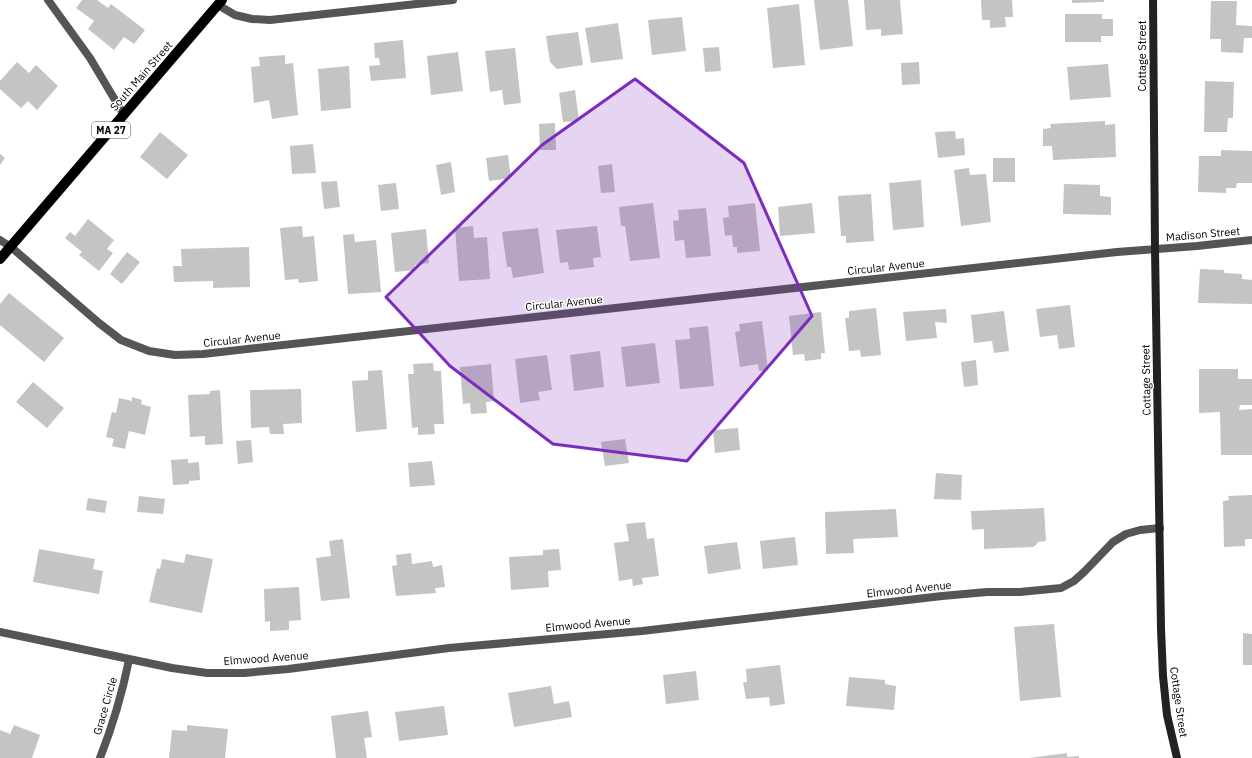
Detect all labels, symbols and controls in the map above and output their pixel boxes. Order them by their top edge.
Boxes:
street label: Cottage Street [1135,20,1149,92]
street label: South Main Street [107,38,175,114]
road number: MA 27 [92,122,130,138]
street label: Madison Street [1165,224,1241,244]
street label: Circular Avenue [847,256,925,278]
street label: Circular Avenue [525,292,603,314]
street label: Circular Avenue [203,328,281,350]
street label: Cottage Street [1138,344,1154,416]
street label: Elmwood Avenue [866,578,952,600]
street label: Elmwood Avenue [545,613,631,635]
street label: Elmwood Avenue [223,648,309,668]
street label: Cottage Street [1167,666,1191,738]
street label: Grace Circle [90,675,120,737]

